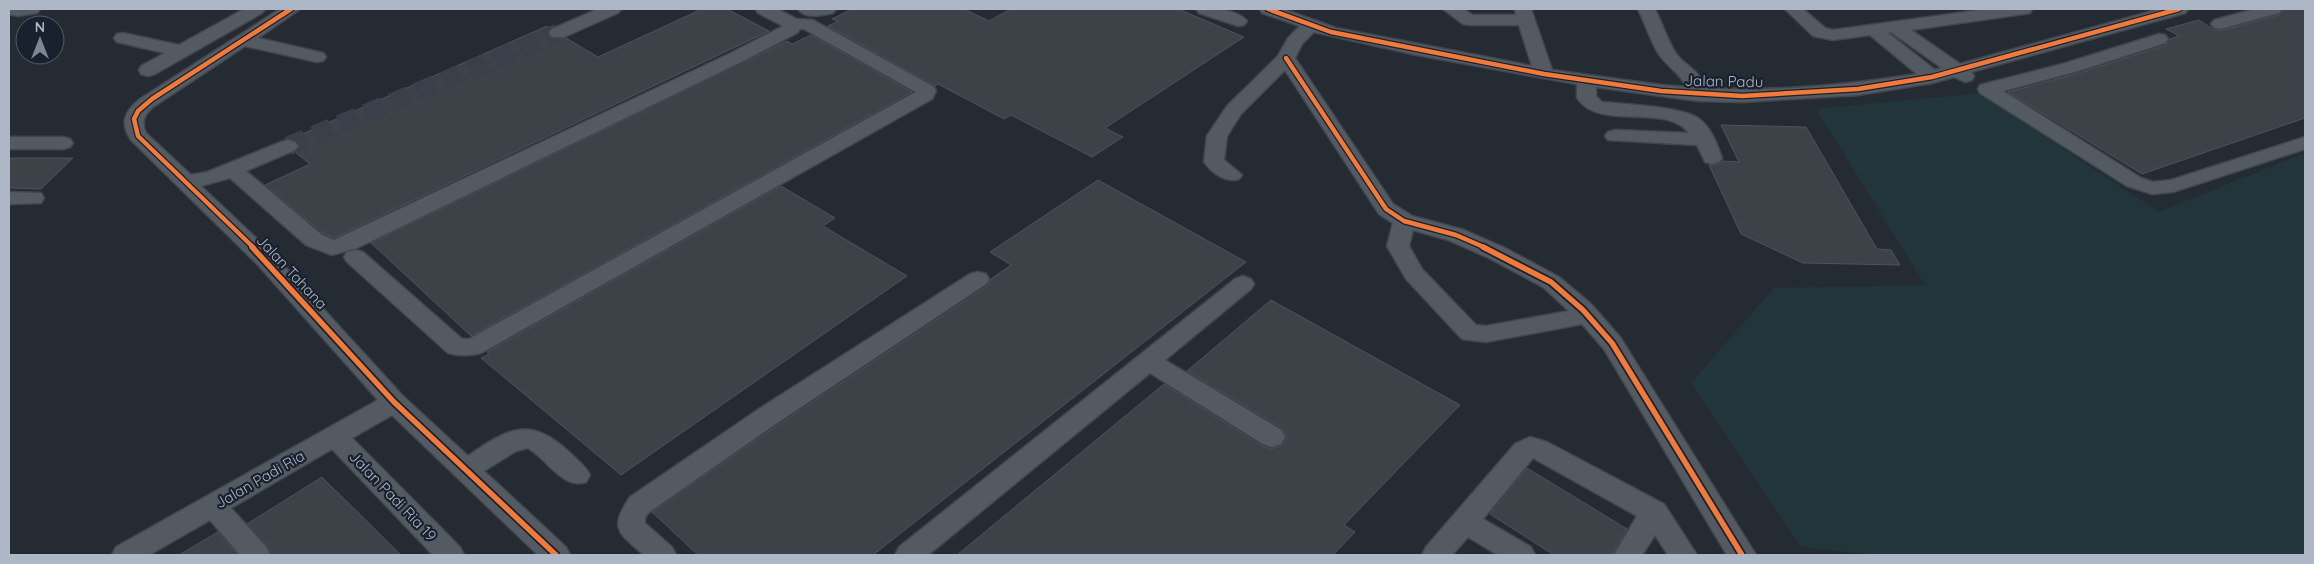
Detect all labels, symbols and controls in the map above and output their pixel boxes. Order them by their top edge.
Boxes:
north arrow [15,15,65,65]
text: N [35,18,45,36]
street label: Jalan Padu [1684,71,1764,91]
street label: Jalan Tahana [253,231,331,313]
street label: Jalan Padi Ria [212,446,308,512]
street label: Jalan Padi Ria 19 [345,447,441,545]

